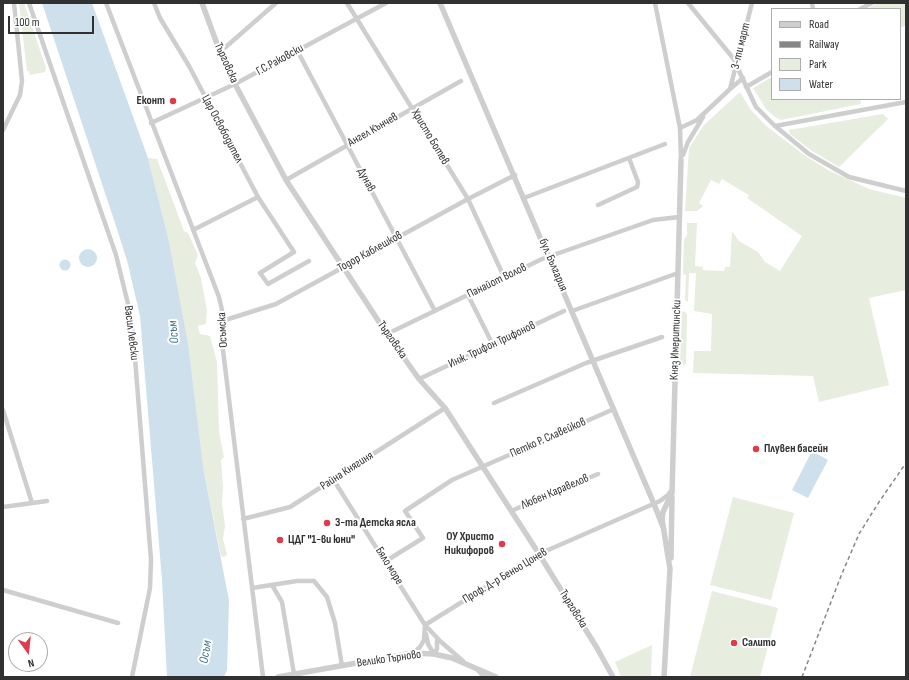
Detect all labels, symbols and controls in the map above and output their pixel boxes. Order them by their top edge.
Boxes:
scale bar [10,8,96,34]
legend [771,8,901,100]
text: 100 m [15,15,40,30]
text: Road [809,17,829,32]
street label: 3-ти март [728,21,754,71]
text: Railway [809,37,839,52]
street label: Търговска [211,41,241,85]
street label: Г.С.Раковски [254,41,306,79]
text: Park [809,57,827,72]
text: Water [809,77,833,92]
street label: Цар Освободител [198,92,246,166]
place label: Еконт [136,94,165,108]
marker: Еконт [168,96,178,106]
street label: Христо Ботев [408,107,452,167]
street label: Ангел Кънчев [345,110,401,150]
street label: Дунав [354,166,378,194]
street label: Тодор Каблешков [335,228,405,276]
street label: бул. България [535,236,571,294]
street label: Панайот Волов [465,260,529,302]
street label: Княз Имеритински [667,300,685,380]
street label: Васил Левски [120,305,142,361]
street label: Осъмска [215,312,231,348]
street label: Търговска [374,318,410,362]
street label: Инж. Трифон Трифонов [446,319,538,371]
water label: Осъм [165,320,183,344]
street label: Петко Р. Славейков [508,415,588,461]
place label: Плувен басейн [764,442,828,456]
marker: Плувен басейн [751,444,761,454]
street label: Райна Княгиня [318,449,376,493]
street label: Любен Каравелов [519,471,591,513]
place label: 3-та Детска ясла [335,516,416,530]
marker: 3-та Детска ясла [322,518,332,528]
place label: ОУ Христо Никифоров [444,530,494,558]
place label: ЦДГ "1-ви юни" [288,533,355,547]
marker: ЦДГ "1-ви юни" [275,535,285,545]
marker: ОУ Христо Никифоров [497,539,507,549]
street label: Бяло море [372,545,406,587]
street label: Проф. Д-р Беньо Цонев [460,545,550,607]
street label: Търговска [556,587,590,631]
north arrow [8,632,48,672]
place label: Салито [742,636,776,650]
marker: Салито [729,638,739,648]
water label: Осъм [196,639,216,665]
street label: Велико Търново [356,647,422,671]
text: N [26,656,35,670]

